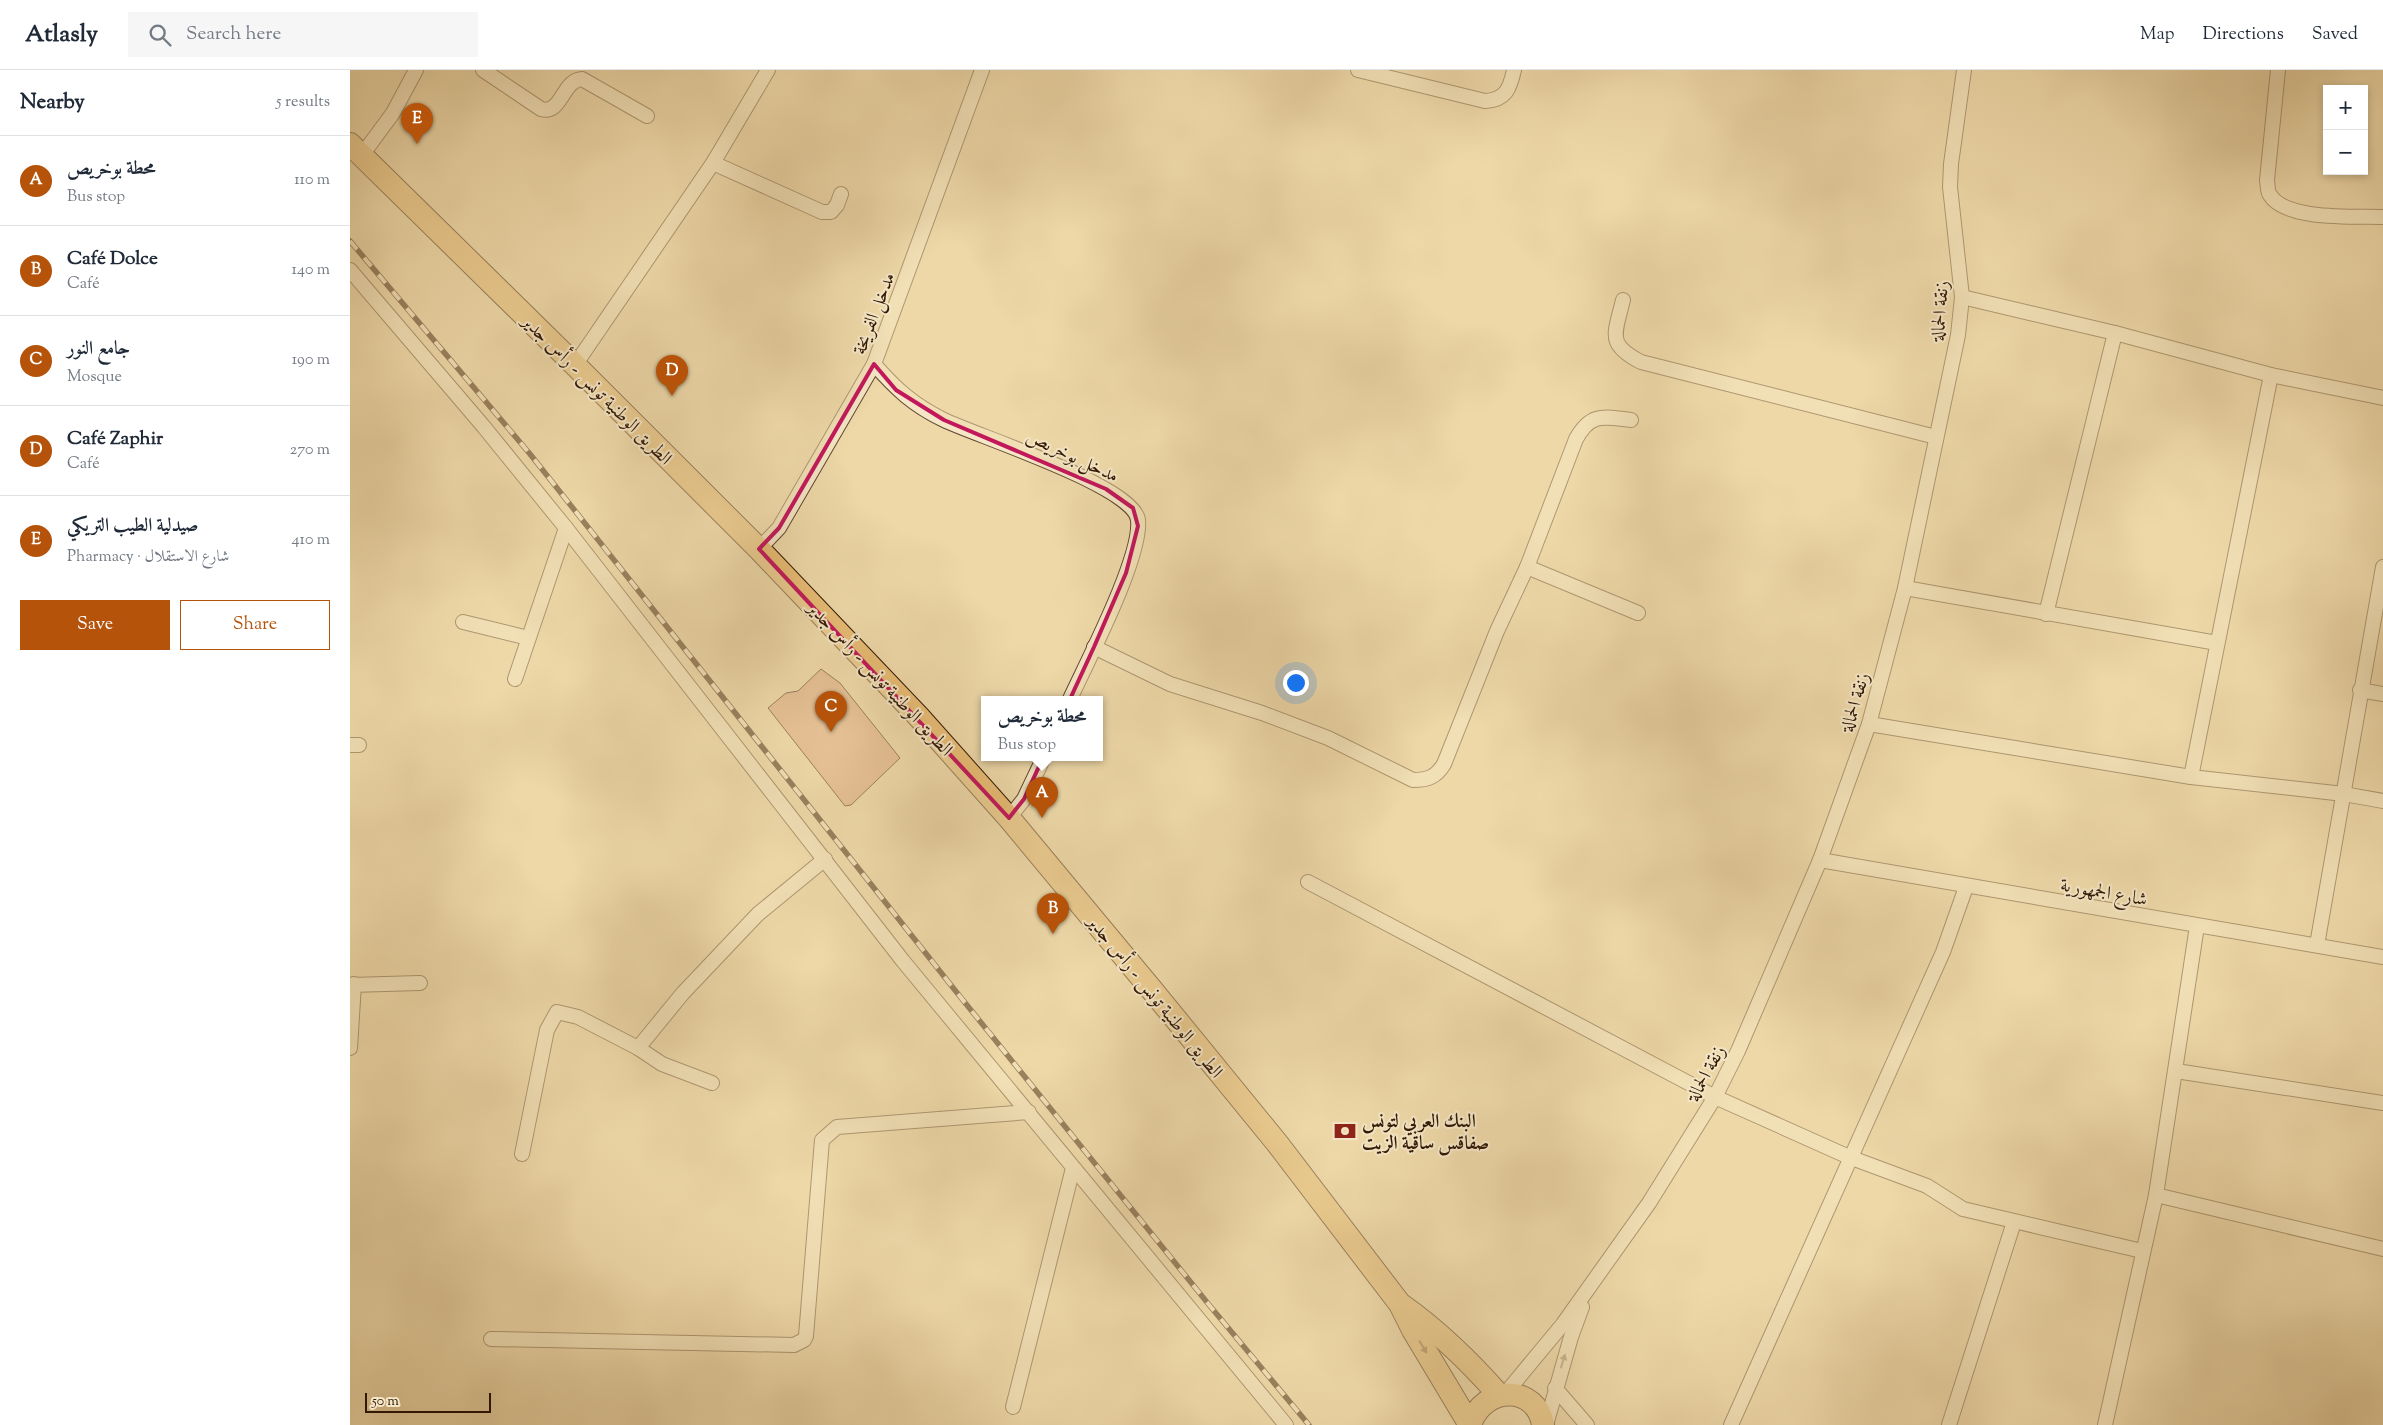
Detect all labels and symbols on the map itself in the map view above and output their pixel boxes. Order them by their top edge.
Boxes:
pin: E [401,103,433,144]
street label: مدخل الفريخة [847,269,903,359]
street label: زنقة الحمالة [1926,280,1957,343]
street label: الطريق الوطنية تونس - رأس جدير [514,307,678,472]
pin: D [656,355,688,396]
street label: مدخل بوخريص [1021,424,1123,490]
street label: الطريق الوطنية تونس - رأس جدير [799,594,959,763]
your location [1283,670,1309,696]
street label: زنقة الحمالة [1835,670,1878,737]
pin: C [815,691,847,732]
pin: A [1026,777,1058,818]
street label: شارع الجمهورية [2058,873,2149,914]
pin: B [1037,893,1069,934]
street label: الطريق الوطنية تونس - رأس جدير [1078,908,1229,1085]
street label: زنقة الحمالة [1681,1041,1733,1108]
place label: البنك العربي لتونس صفاقس ساقية الزيت [1362,1109,1489,1158]
bank icon: البنك العربي لتونس صفاقس ساقية الزيت [1332,1118,1358,1144]
one-way arrow [1419,1341,1428,1354]
one-way arrow [1560,1353,1568,1368]
scale bar [365,1390,491,1413]

